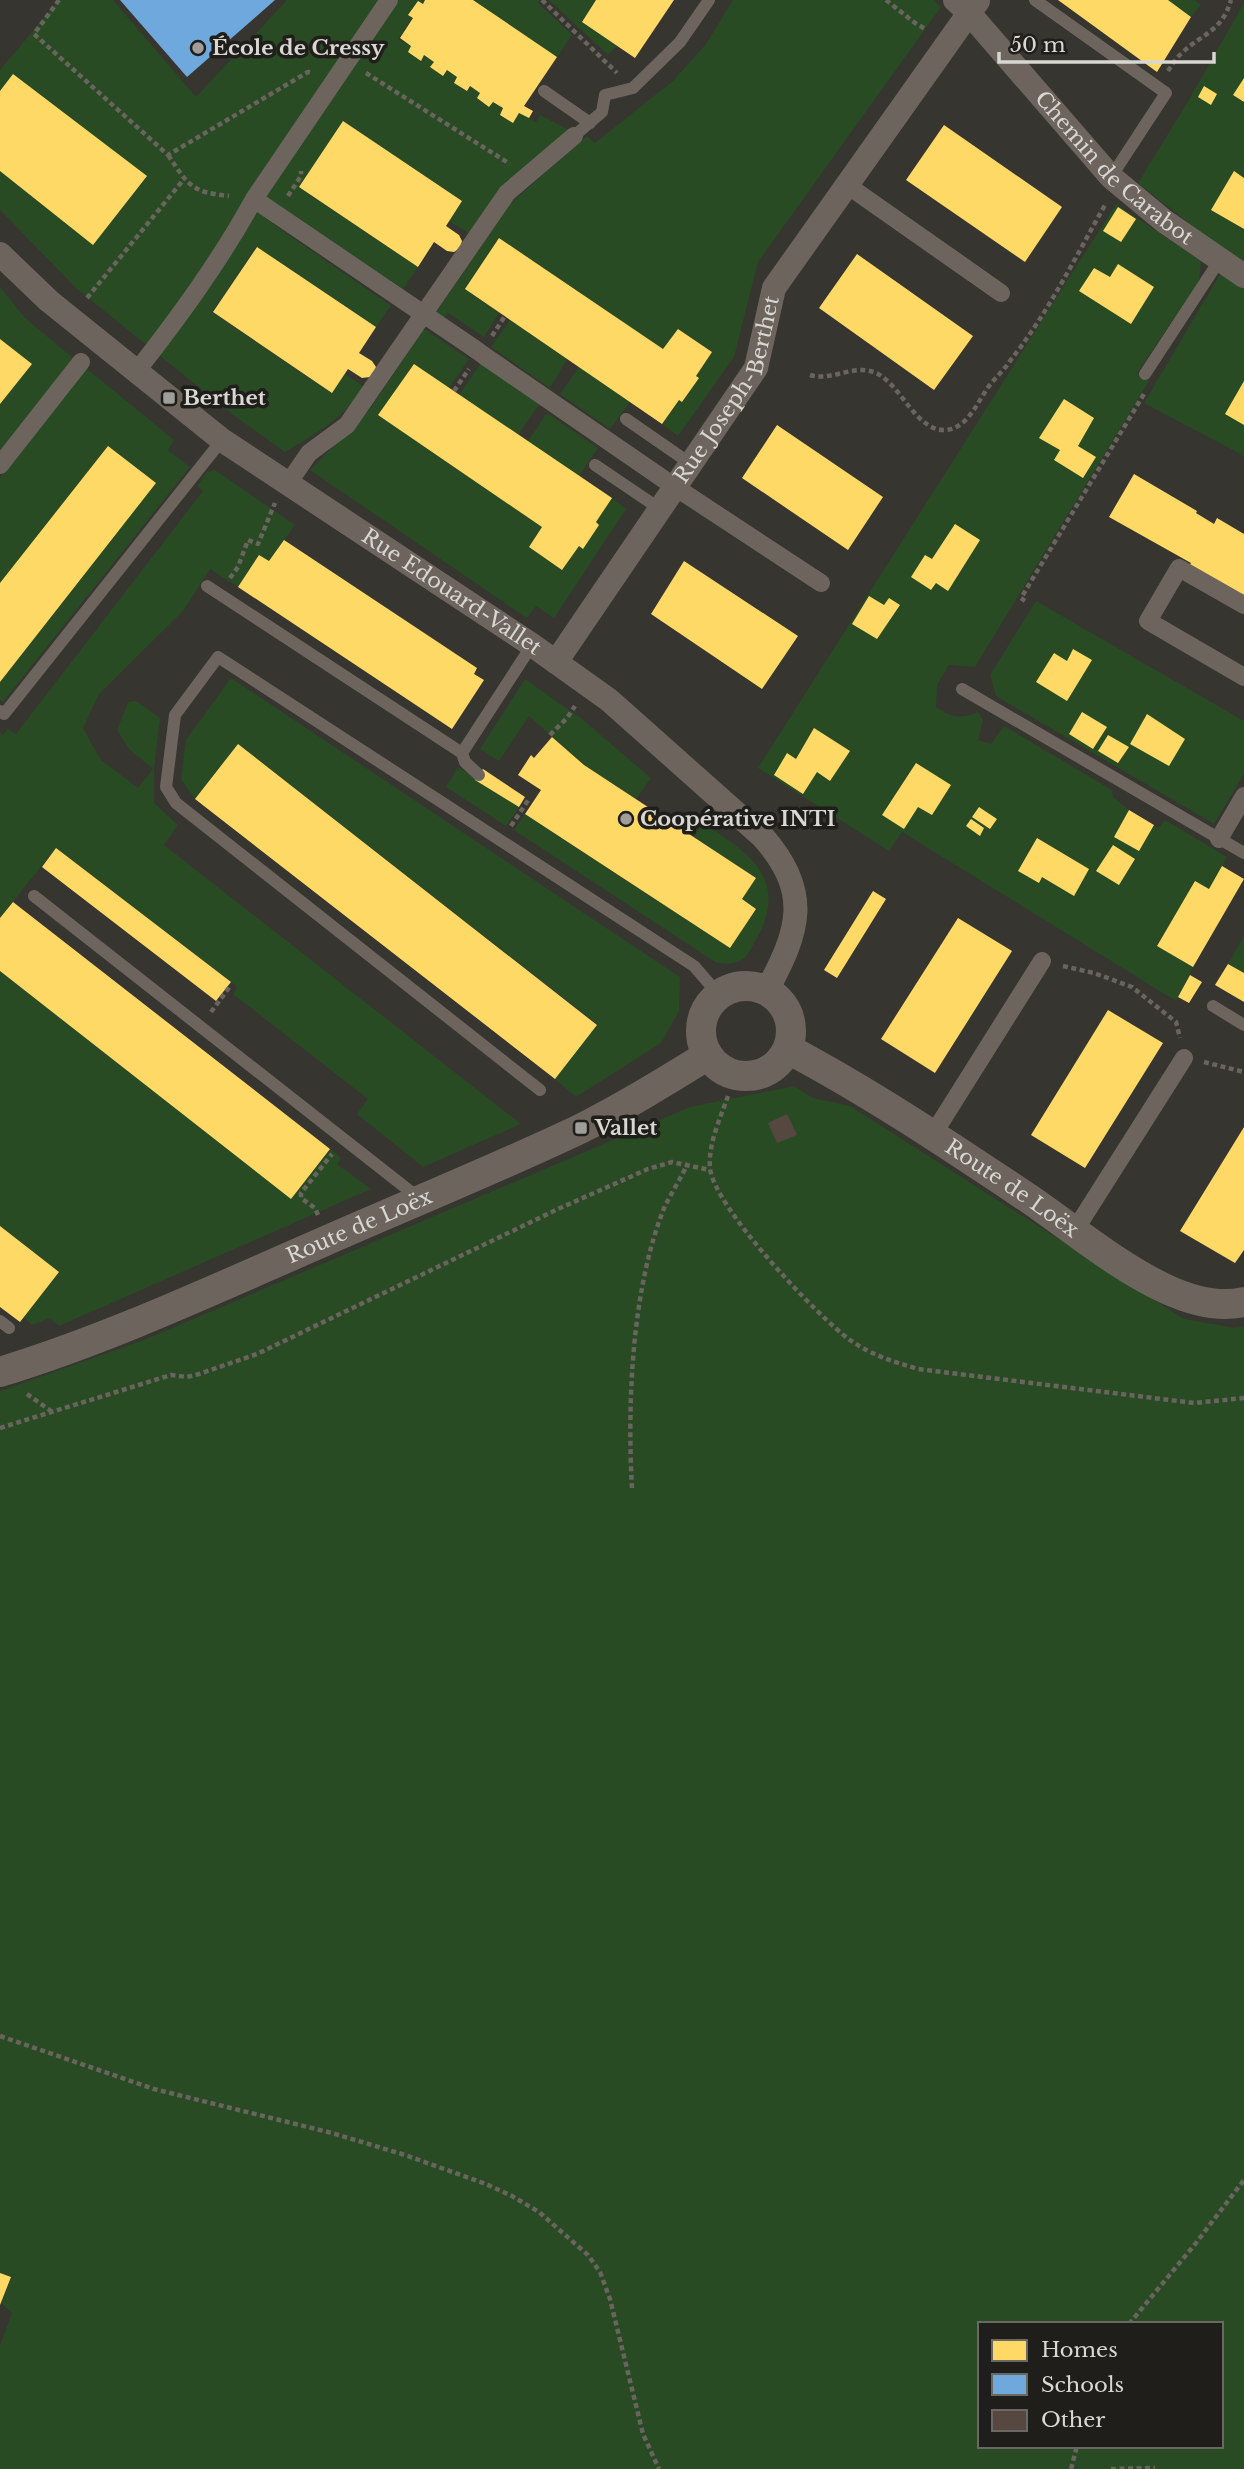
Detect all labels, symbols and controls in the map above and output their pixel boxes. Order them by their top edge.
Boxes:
scale bar [999,21,1214,65]
text: 50 m [1010,32,1066,58]
place label: École de Cressy [212,35,385,61]
marker: École de Cressy [190,40,206,56]
street label: Chemin de Carabot [1029,86,1199,250]
street label: Rue Joseph-Berthet [668,293,785,488]
place label: Berthet [183,385,266,411]
marker: Berthet [161,390,177,406]
street label: Rue Edouard-Vallet [357,523,547,661]
place label: Coopérative INTI [640,806,836,832]
marker: Coopérative INTI [618,811,634,827]
place label: Vallet [594,1115,657,1141]
marker: Vallet [573,1120,589,1136]
street label: Route de Loëx [940,1134,1084,1243]
street label: Route de Loëx [283,1183,436,1269]
legend [978,2322,1223,2448]
text: Homes [1041,2337,1118,2363]
text: Schools [1041,2372,1124,2398]
text: Other [1041,2407,1105,2433]

